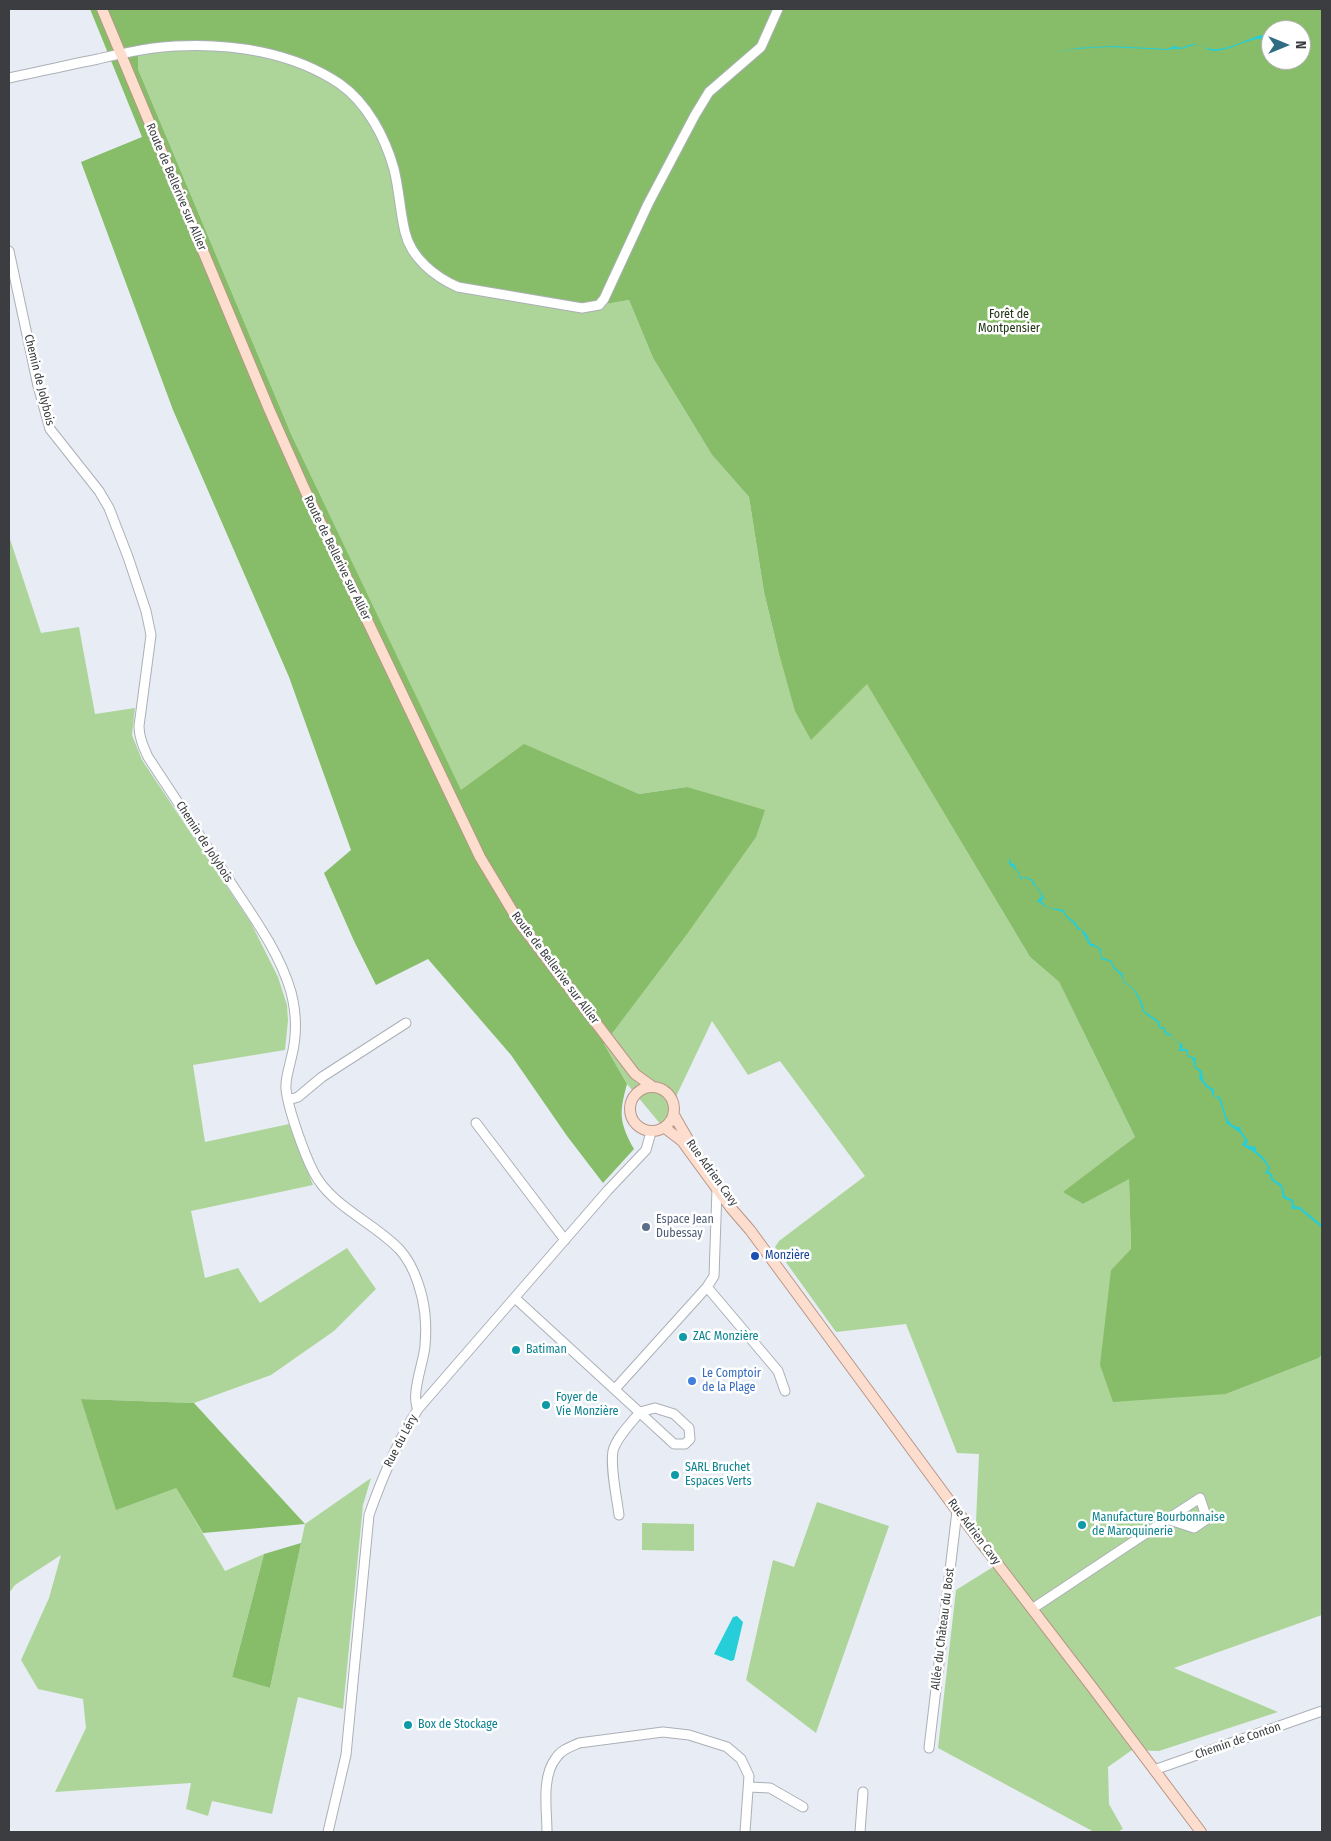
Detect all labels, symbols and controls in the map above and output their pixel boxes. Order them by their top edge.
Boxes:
north arrow [1261,20,1311,70]
text: N [1292,41,1309,49]
street label: Route de Bellerive sur Allier [143,121,209,253]
park label: Forêt de Montpensier [978,308,1040,336]
street label: Chemin de Jolybois [21,333,57,427]
street label: Route de Bellerive sur Allier [301,493,373,623]
street label: Chemin de Jolybois [172,799,236,885]
street label: Route de Bellerive sur Allier [508,909,602,1027]
street label: Rue Adrien Cavy [683,1137,741,1209]
place label: Espace Jean Dubessay [656,1213,714,1241]
marker: Espace Jean Dubessay [640,1221,652,1233]
place label: Monzière [765,1249,810,1263]
marker: Monzière [749,1250,761,1262]
place label: ZAC Monzière [693,1330,758,1344]
marker: ZAC Monzière [677,1331,689,1343]
place label: Batiman [526,1343,567,1357]
marker: Batiman [510,1344,522,1356]
place label: Le Comptoir de la Plage [702,1367,761,1395]
marker: Le Comptoir de la Plage [686,1375,698,1387]
place label: Foyer de Vie Monzière [556,1391,619,1419]
marker: Foyer de Vie Monzière [540,1399,552,1411]
street label: Rue du Léry [381,1412,421,1470]
place label: SARL Bruchet Espaces Verts [685,1461,752,1489]
marker: SARL Bruchet Espaces Verts [669,1469,681,1481]
street label: Rue Adrien Cavy [944,1496,1004,1568]
place label: Manufacture Bourbonnaise de Maroquinerie [1092,1511,1225,1539]
marker: Manufacture Bourbonnaise de Maroquinerie [1076,1519,1088,1531]
street label: Allée du Château du Bost [928,1567,958,1691]
place label: Box de Stockage [418,1718,498,1732]
marker: Box de Stockage [402,1719,414,1731]
street label: Chemin de Conton [1193,1720,1283,1762]

